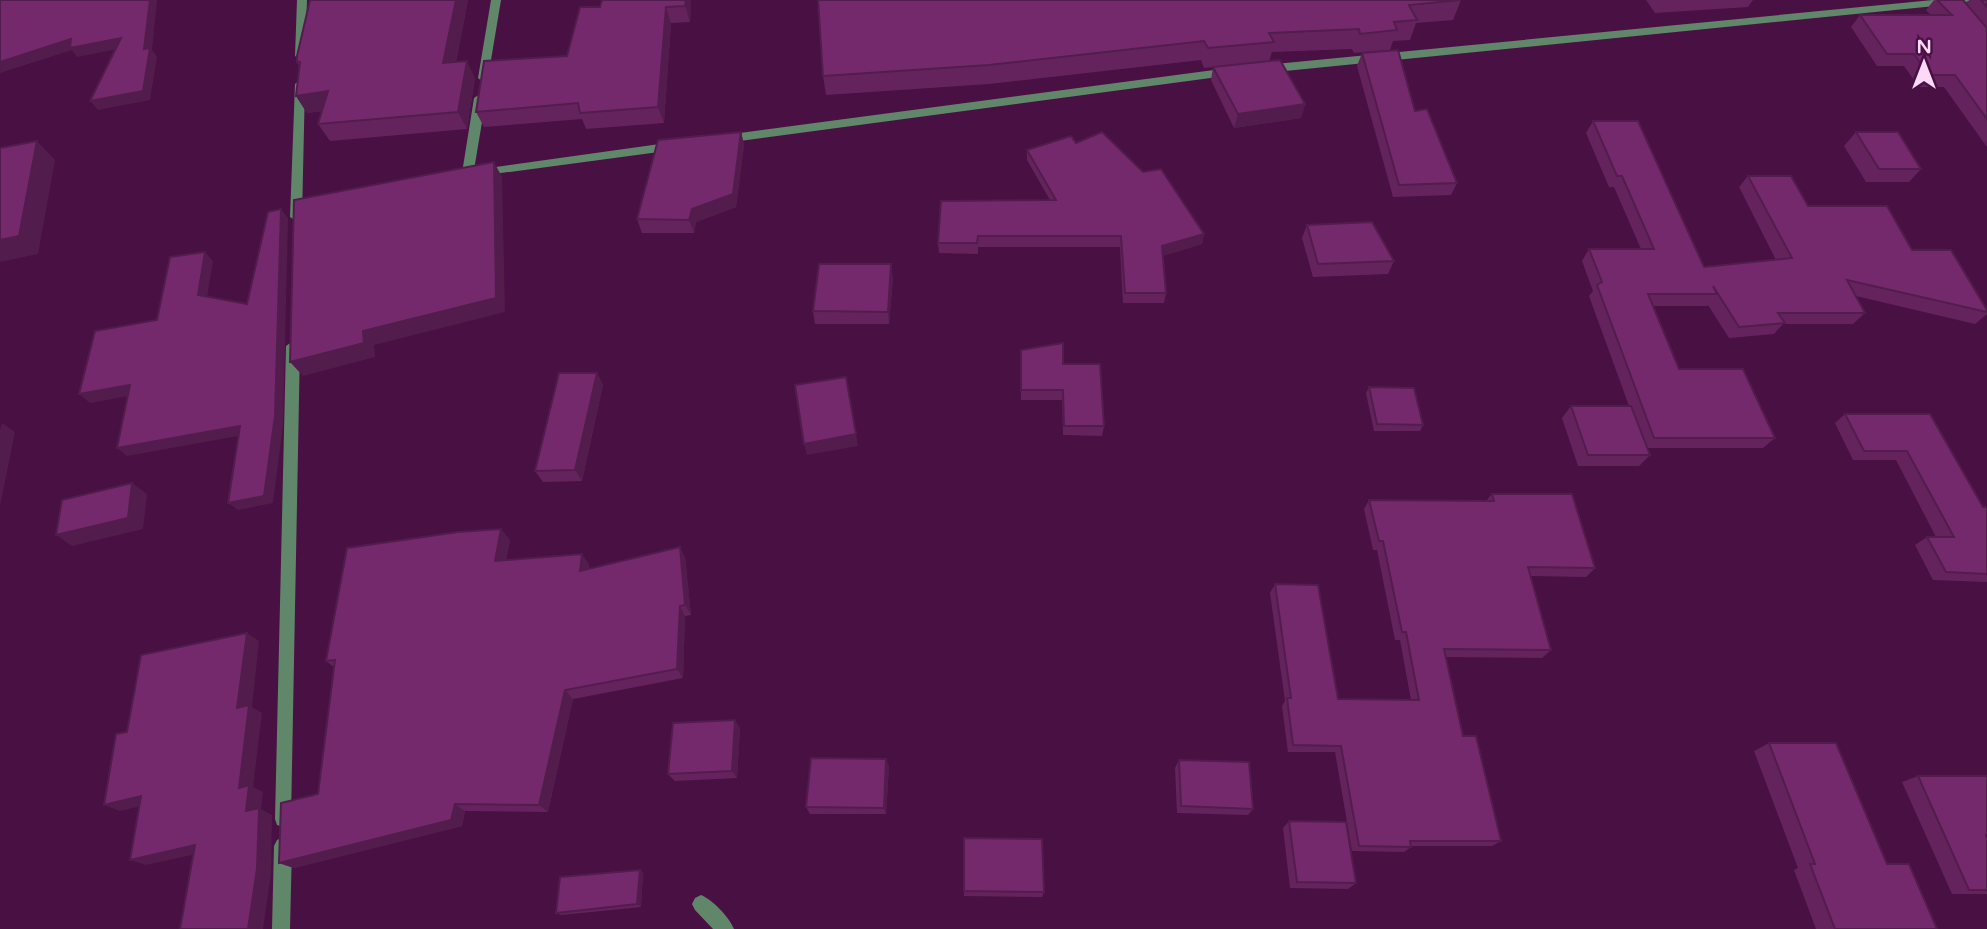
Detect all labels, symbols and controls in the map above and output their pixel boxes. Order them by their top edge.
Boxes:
north arrow [1889,28,1959,98]
text: N [1916,36,1932,58]

